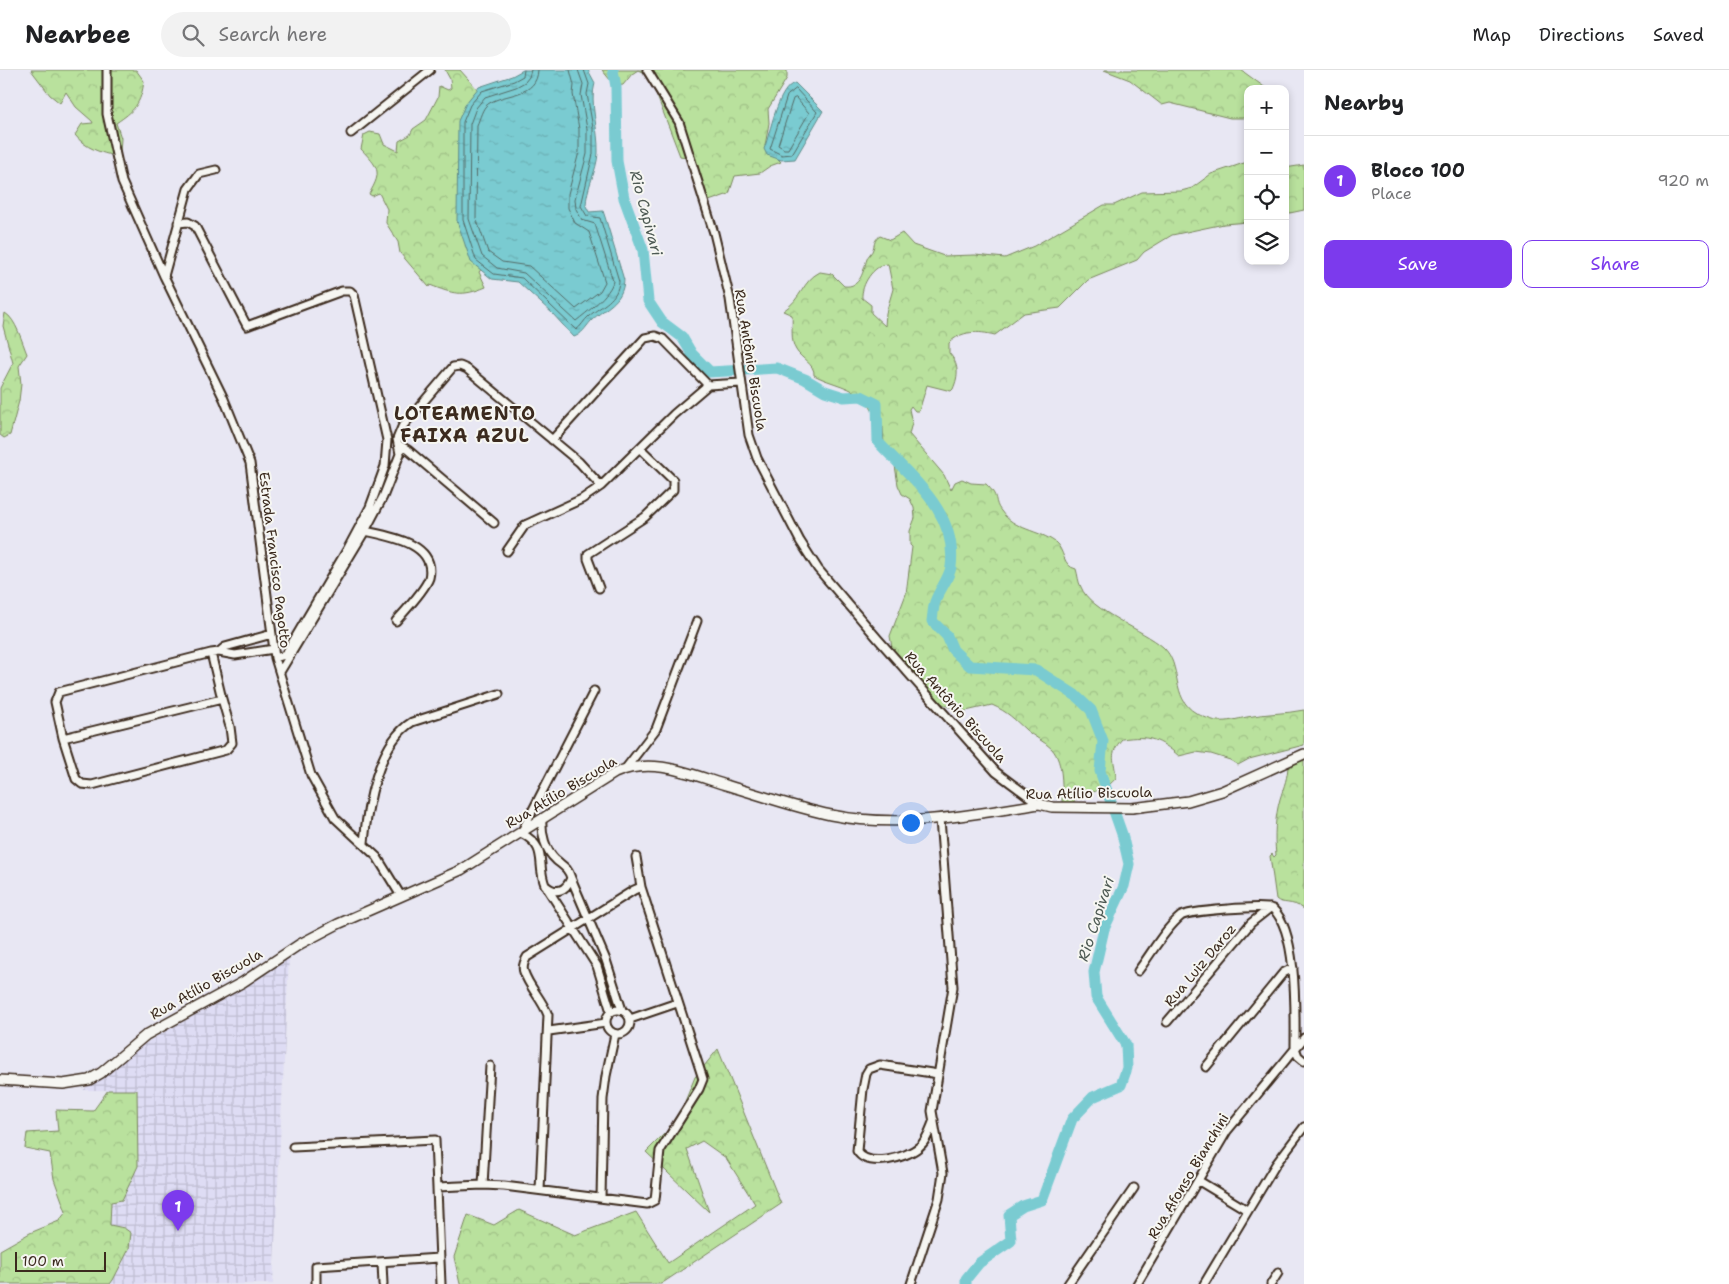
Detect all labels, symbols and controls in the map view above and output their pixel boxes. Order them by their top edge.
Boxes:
search box [161,12,511,57]
text: Nearbee [25,19,131,51]
icon: search [179,21,207,49]
text: Search here [219,22,327,47]
text: Map [1473,23,1511,47]
text: Directions [1539,23,1625,47]
text: Saved [1653,23,1704,47]
map controls [1244,85,1289,265]
button: + [1244,85,1289,130]
text: Nearby [1324,89,1404,117]
button: − [1244,130,1289,175]
text: Bloco 100 [1371,158,1465,183]
water label: Rio Capivari [625,168,667,259]
text: 1 [1336,170,1344,191]
text: 920 m [1657,170,1709,191]
button: locate [1244,175,1289,220]
text: Place [1371,183,1412,204]
button: layers [1244,220,1289,265]
button: Save [1324,240,1512,288]
button: Share [1522,240,1709,288]
street label: Rua Antônio Biscuola [731,288,771,433]
district label: LOTEAMENTO FAIXA AZUL [394,401,536,448]
street label: Estrada Francisco Pagotto [255,471,295,649]
street label: Rua Antônio Biscuola [901,648,1011,767]
street label: Rua Atílio Biscuola [502,752,620,832]
street label: Rua Atílio Biscuola [1026,783,1153,803]
your location [898,810,924,836]
water label: Rio Capivari [1073,874,1119,964]
street label: Rua Luiz Daroz [1160,920,1240,1010]
street label: Rua Atílio Biscuola [147,944,266,1023]
street label: Rua Afonso Bianchini [1143,1110,1233,1242]
pin: 1 [162,1190,194,1231]
scale bar [15,1249,106,1272]
text: 100 m [22,1252,64,1270]

